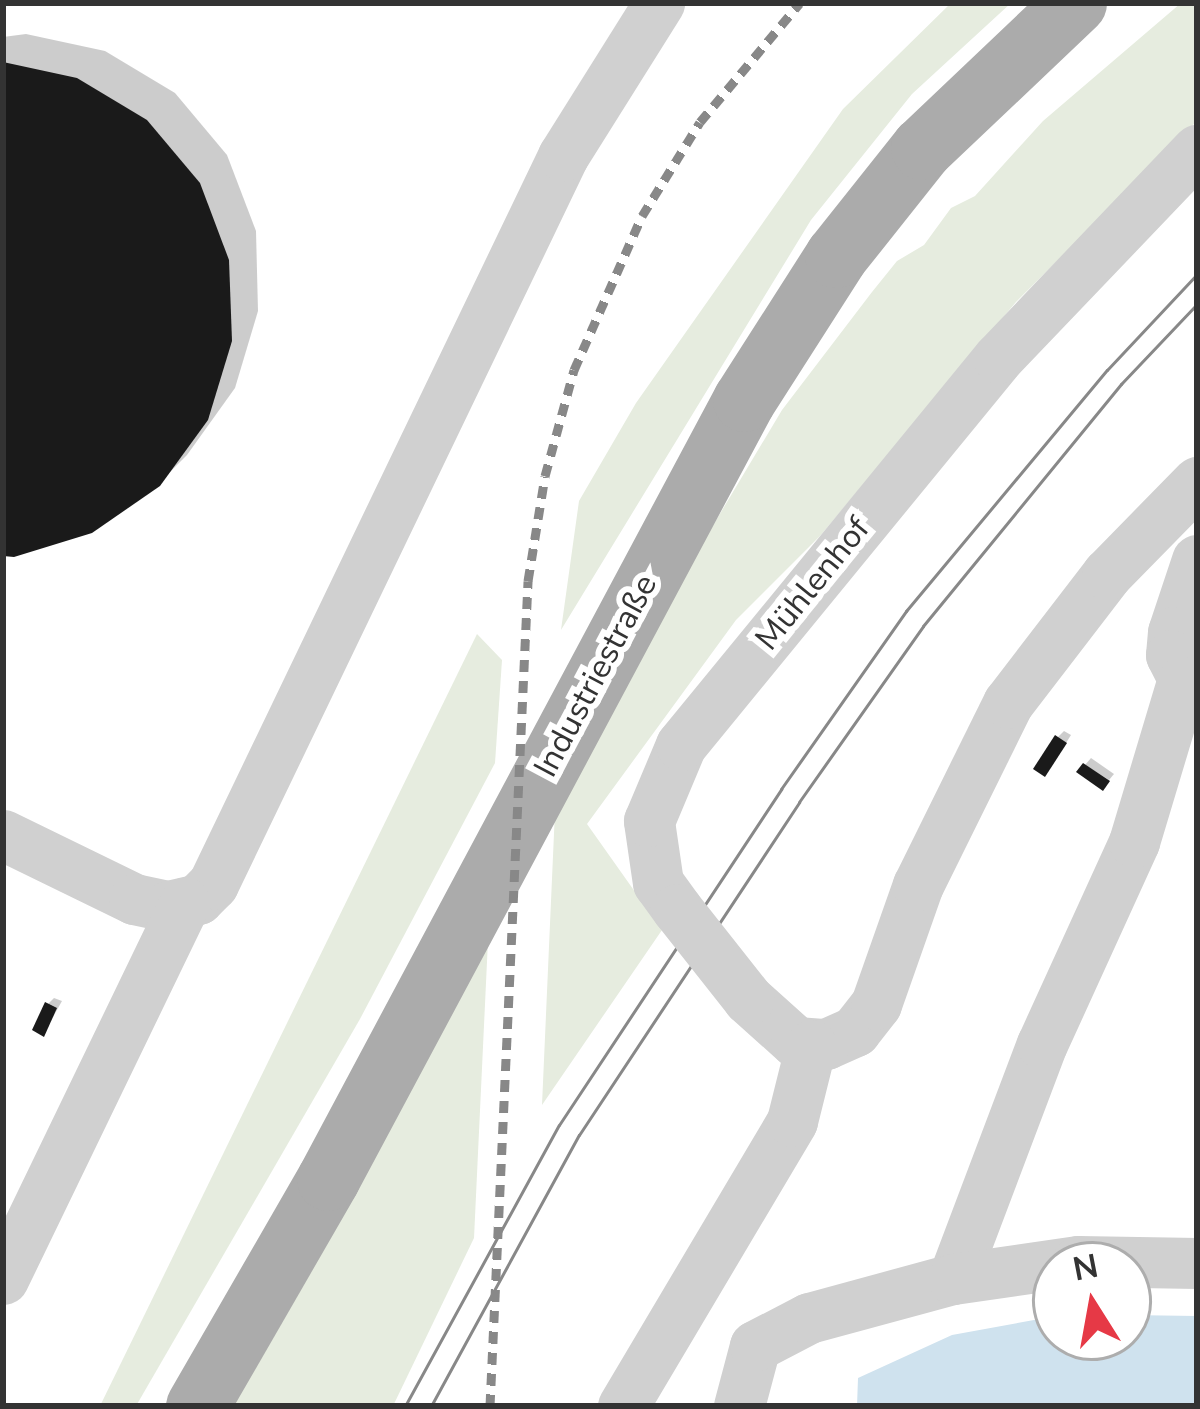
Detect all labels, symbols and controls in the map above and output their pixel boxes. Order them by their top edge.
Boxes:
street label: Mühlenhof [747,510,879,658]
street label: Industriestraße [526,568,666,784]
north arrow [1032,1241,1152,1361]
text: N [1069,1244,1102,1293]

